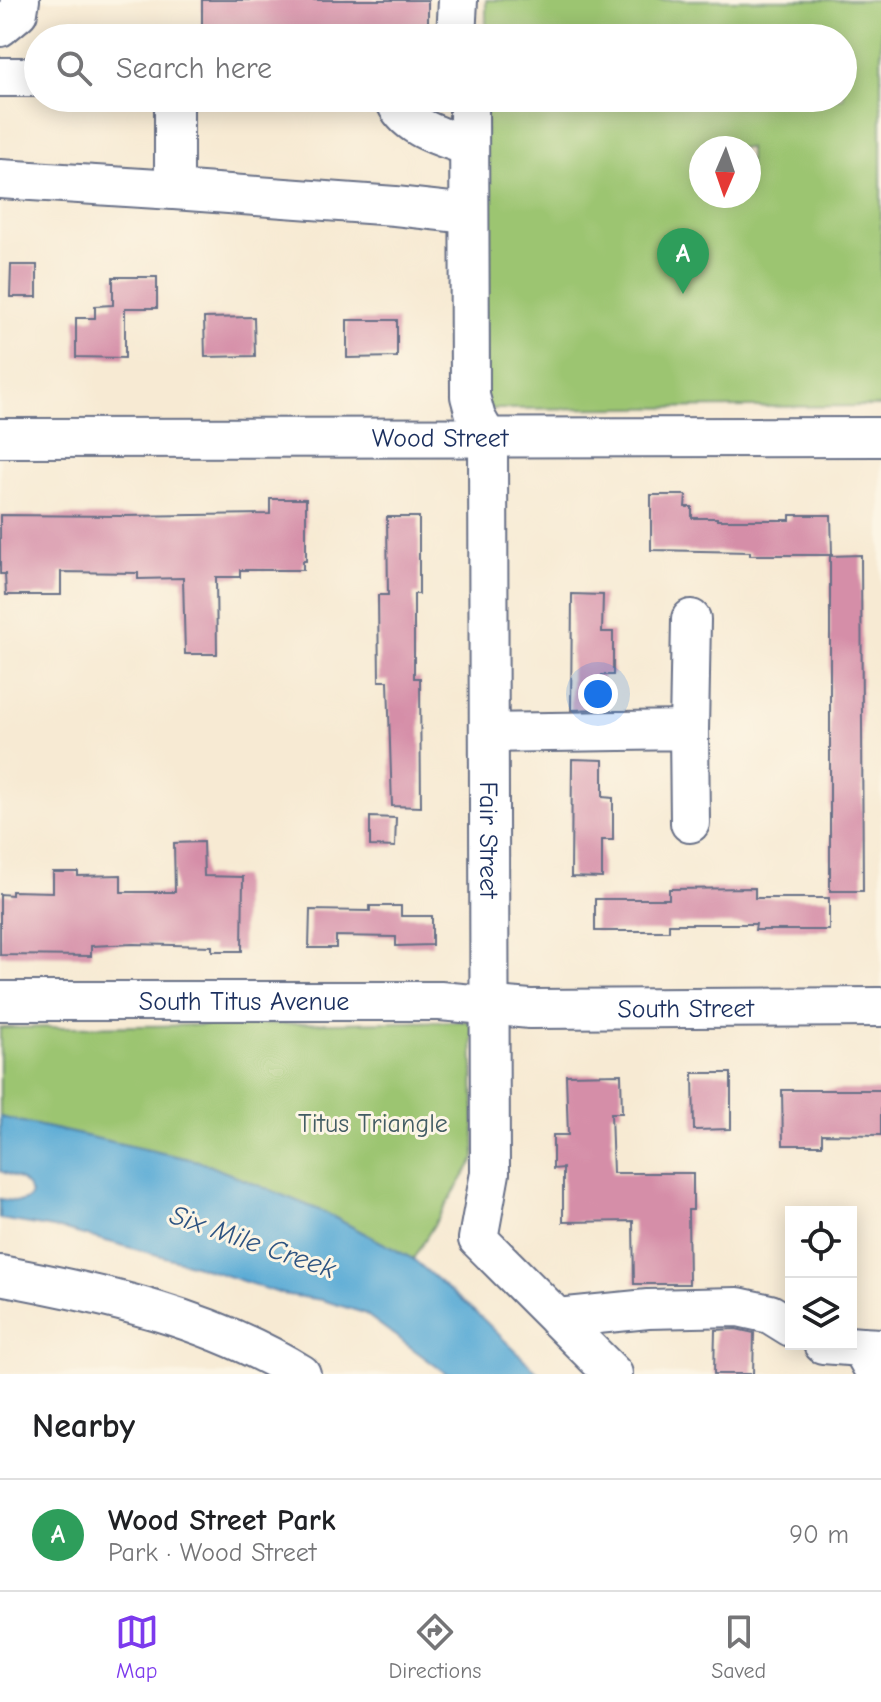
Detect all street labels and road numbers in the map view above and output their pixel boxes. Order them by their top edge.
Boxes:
street label: Wood Street [372,423,510,454]
street label: Fair Street [473,781,503,900]
street label: South Titus Avenue [139,987,349,1017]
street label: South Street [617,994,756,1025]

